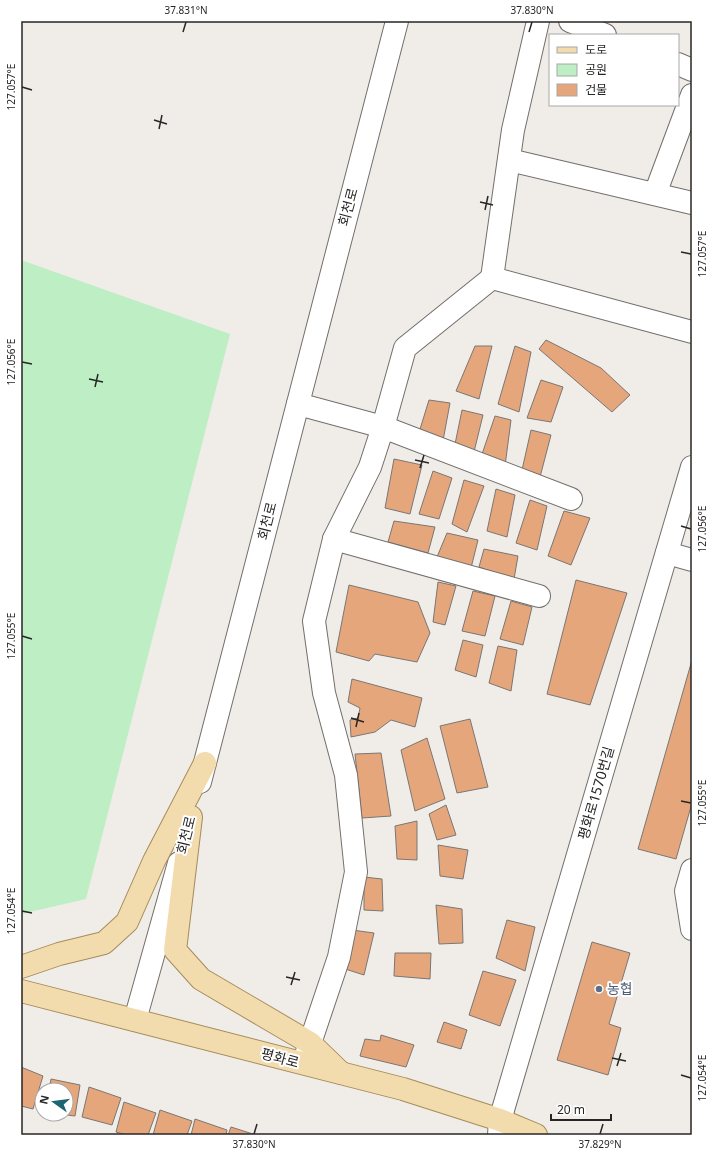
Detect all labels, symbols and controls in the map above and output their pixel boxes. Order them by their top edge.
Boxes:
text: 37.831°N [164,3,208,17]
text: 37.830°N [510,3,554,17]
legend [549,34,679,106]
text: 도로 [585,41,607,58]
text: 공원 [585,61,607,78]
text: 127.057°E [4,64,18,110]
text: 건물 [585,81,607,98]
street label: 회천로 [333,186,362,228]
text: 127.057°E [695,231,709,277]
text: 127.056°E [4,339,18,385]
street label: 회천로 [253,500,280,542]
text: 127.056°E [695,506,709,552]
text: 127.055°E [4,613,18,659]
street label: 평화로1570번길 [573,744,618,842]
text: 127.055°E [695,780,709,826]
street label: 회천로 [172,814,199,856]
text: 127.054°E [4,888,18,934]
place label: 농협 [607,979,633,998]
marker: 농협 [594,984,604,994]
street label: 평화로 [259,1043,301,1072]
text: 127.054°E [695,1055,709,1101]
north arrow [34,1082,74,1122]
text: N [35,1093,52,1106]
scale bar [551,1096,611,1122]
text: 20 m [557,1101,585,1118]
text: 37.830°N [232,1137,276,1151]
text: 37.829°N [578,1137,622,1151]

